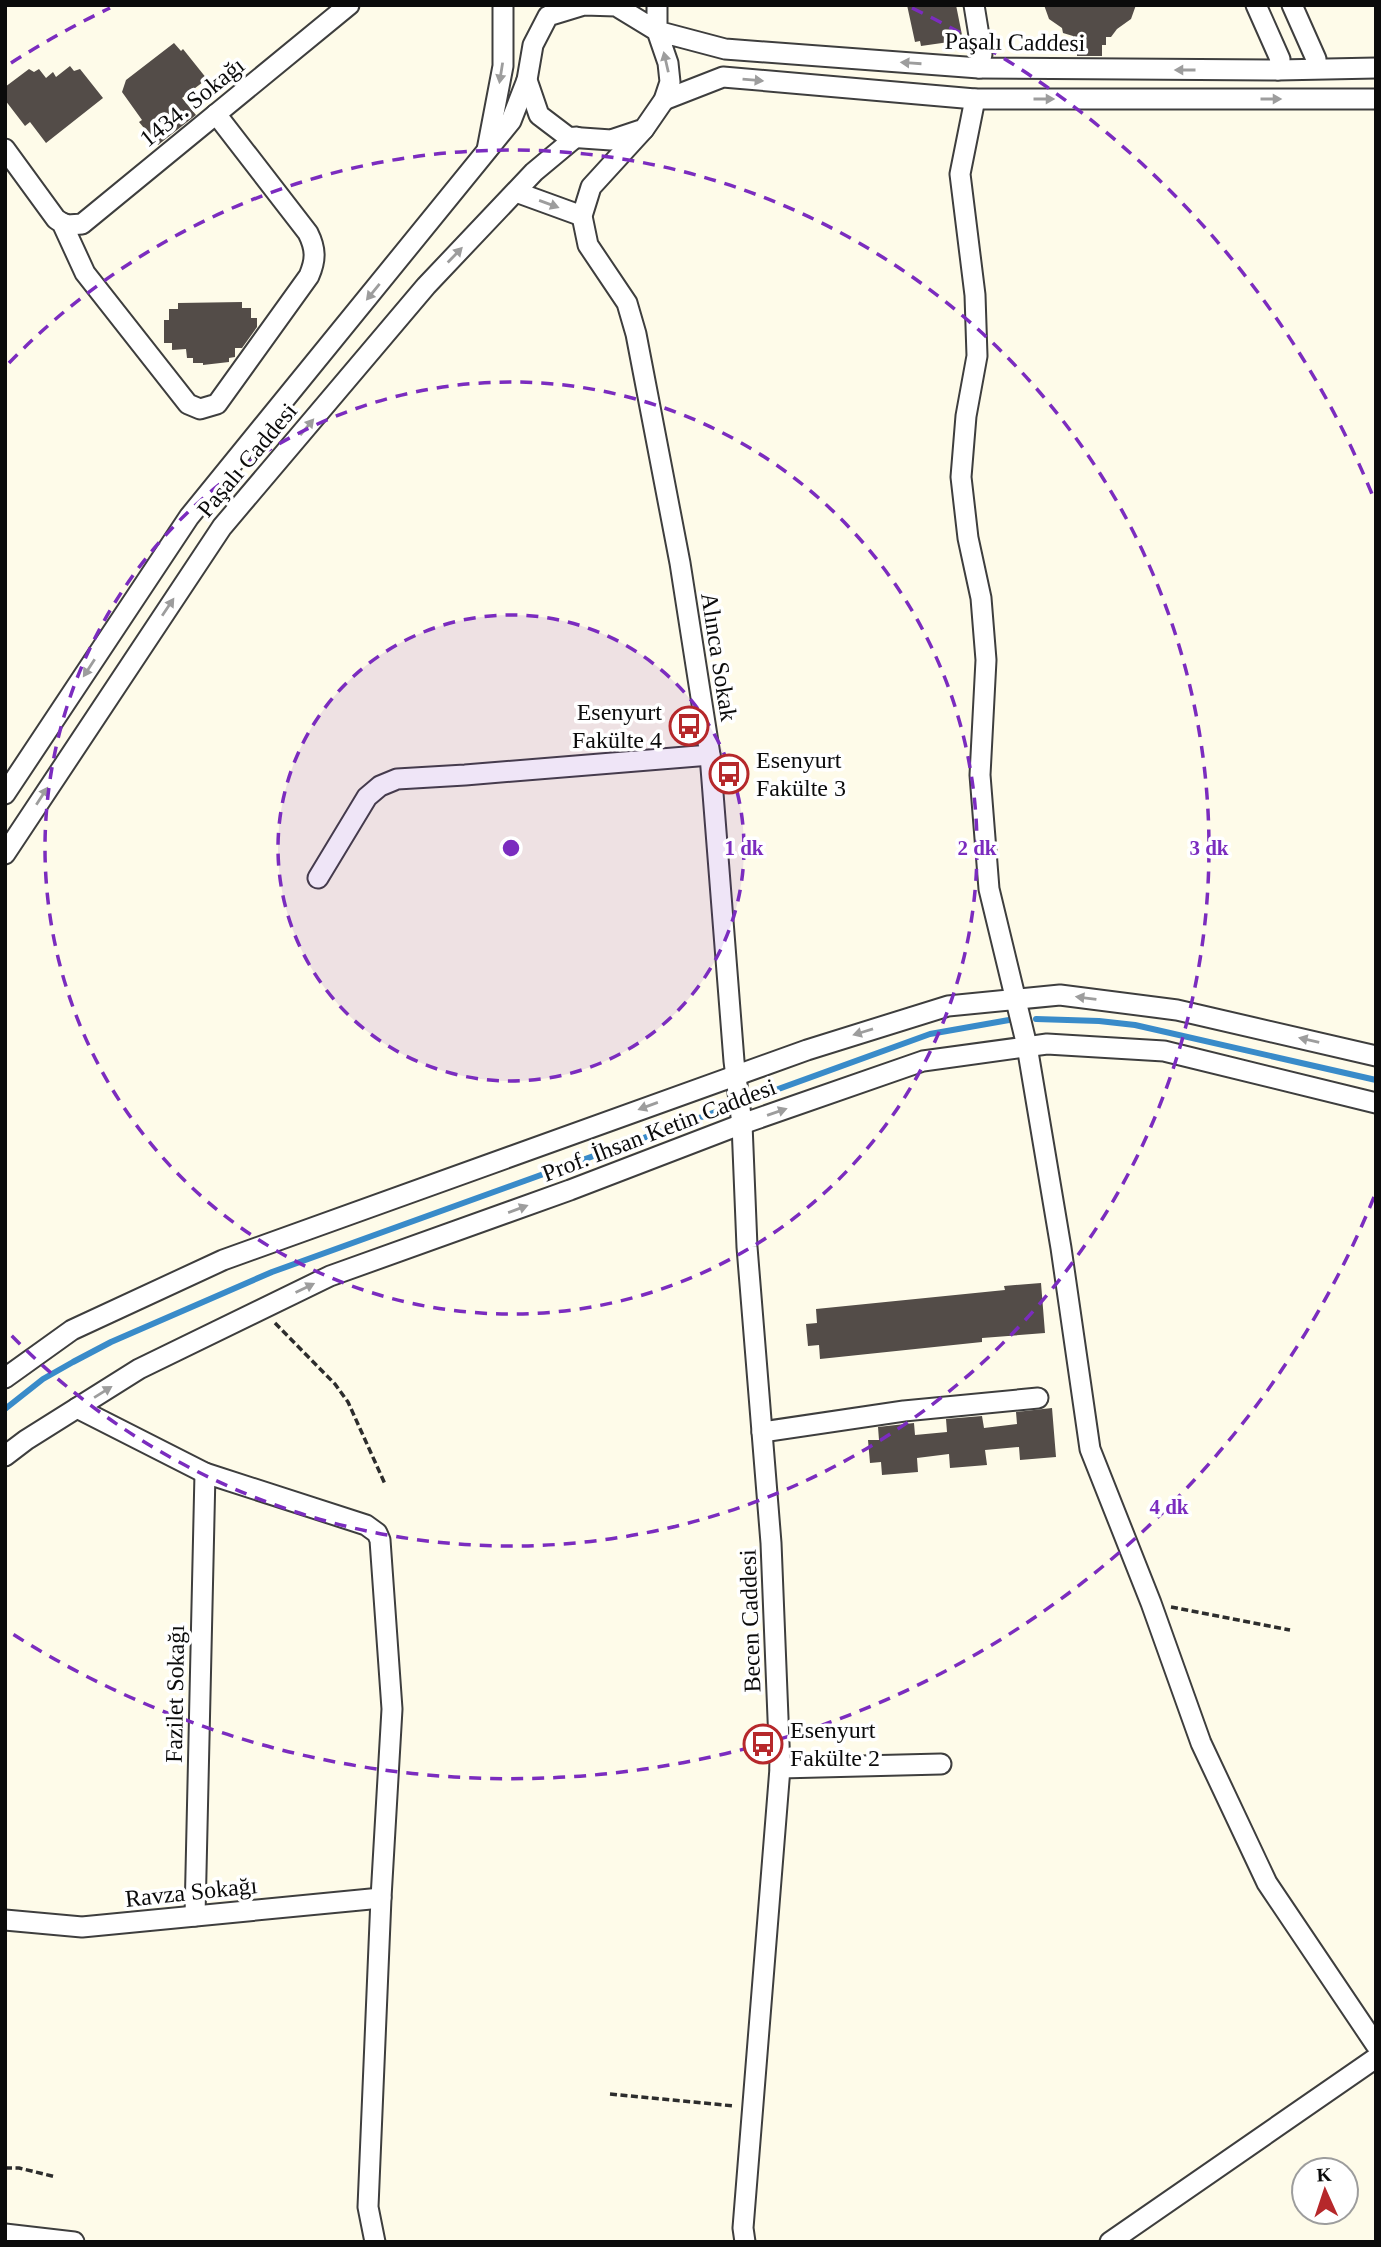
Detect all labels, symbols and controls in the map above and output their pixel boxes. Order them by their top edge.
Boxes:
street label: Paşalı Caddesi [944,28,1086,56]
one-way arrow [660,51,671,73]
street label: 1434. Sokağı [135,52,250,152]
one-way arrow [900,58,922,69]
one-way arrow [495,62,506,84]
one-way arrow [1174,64,1196,76]
one-way arrow [742,75,764,86]
one-way arrow [1033,93,1055,105]
one-way arrow [1260,93,1282,105]
one-way arrow [538,199,559,210]
one-way arrow [447,247,463,264]
one-way arrow [366,284,381,301]
street label: Paşalı Caddesi [192,398,302,522]
one-way arrow [299,418,314,435]
street label: Alınca Sokak [696,591,742,723]
one-way arrow [161,598,175,616]
one-way arrow [82,659,95,678]
place label: Esenyurt Fakülte 4 [572,699,662,753]
bus stop icon: Esenyurt Fakülte 4 [668,705,710,747]
place label: Esenyurt Fakülte 3 [756,747,846,801]
bus stop icon: Esenyurt Fakülte 3 [708,753,750,795]
one-way arrow [36,787,49,806]
centre of rings [499,836,523,860]
text: 1 dk [724,836,764,860]
text: 2 dk [957,836,997,860]
text: 3 dk [1189,836,1229,860]
one-way arrow [1075,993,1097,1004]
one-way arrow [852,1028,873,1038]
one-way arrow [1298,1035,1320,1046]
street label: Prof. İhsan Ketin Caddesi [539,1073,780,1187]
one-way arrow [637,1101,658,1112]
one-way arrow [767,1106,788,1117]
one-way arrow [508,1203,529,1214]
one-way arrow [295,1283,315,1294]
one-way arrow [93,1385,112,1398]
text: 4 dk [1149,1495,1189,1519]
street label: Becen Caddesi [734,1549,765,1693]
street label: Fazilet Sokağı [161,1624,189,1763]
place label: Esenyurt Fakülte 2 [790,1717,880,1771]
bus stop icon: Esenyurt Fakülte 2 [742,1723,784,1765]
street label: Ravza Sokağı [124,1872,259,1912]
north arrow [1290,2156,1360,2226]
text: K [1316,2164,1332,2185]

